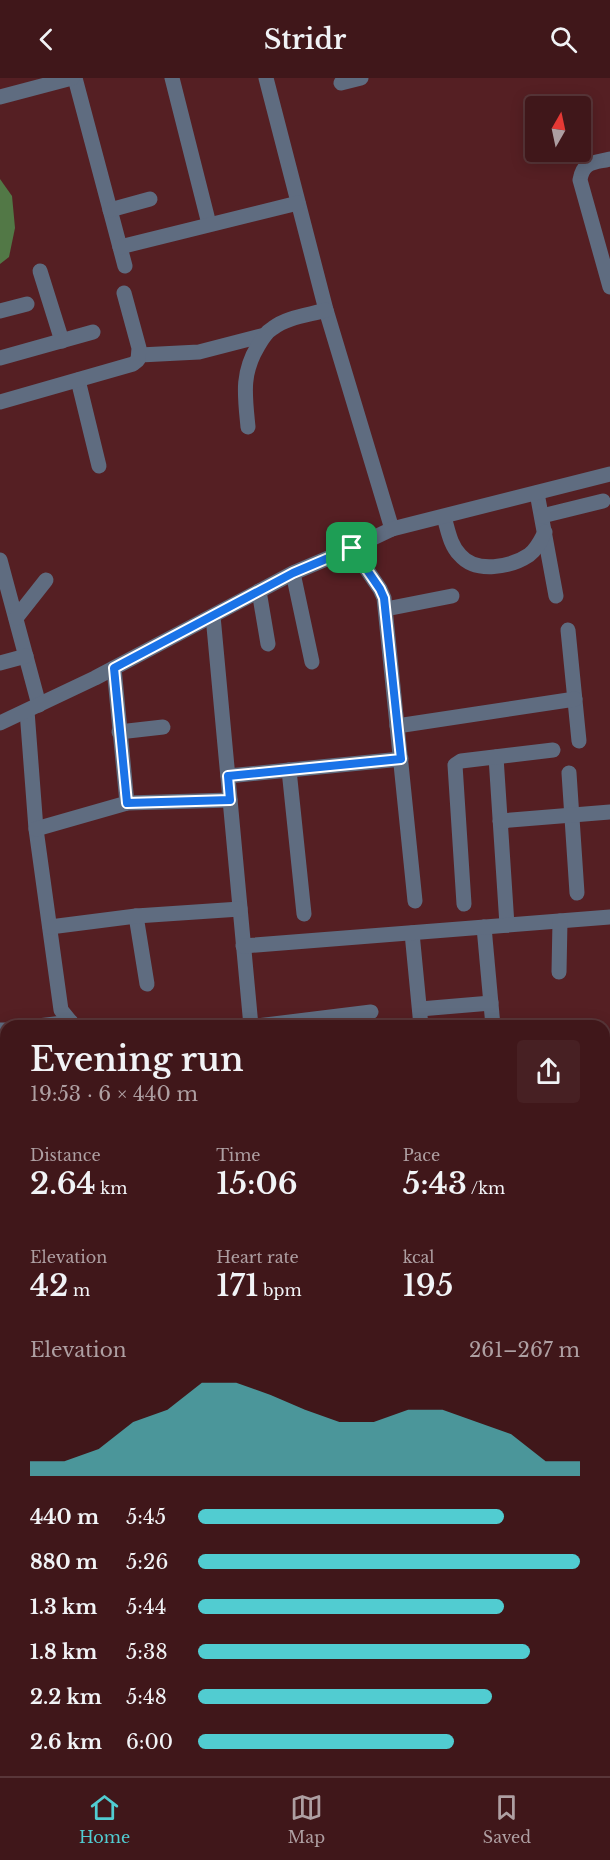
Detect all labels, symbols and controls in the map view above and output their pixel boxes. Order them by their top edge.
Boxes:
icon: back [30,23,63,56]
text: Stridr [264,23,346,56]
icon: search [547,23,580,56]
north arrow [525,96,591,162]
map controls [525,96,591,162]
pin [326,522,377,573]
icon: arrive [335,531,368,564]
text: Evening run [30,1039,244,1080]
button: share [517,1040,580,1103]
text: 19:53 · 6 × 440 m [30,1082,198,1106]
text: Distance [30,1145,101,1165]
text: Time [216,1145,260,1165]
text: Pace [403,1145,440,1165]
text: 2.64 [30,1165,96,1202]
text: 15:06 [216,1165,298,1202]
text: 5:43 [403,1165,467,1202]
text: km [96,1178,127,1198]
text: /km [467,1178,505,1198]
text: Elevation [30,1247,107,1267]
text: Heart rate [216,1247,299,1267]
text: kcal [403,1247,435,1267]
text: 42 [30,1267,68,1304]
text: 171 [216,1267,258,1304]
text: 195 [403,1267,453,1304]
text: m [68,1280,90,1300]
text: bpm [258,1280,302,1300]
text: Elevation [30,1338,127,1362]
text: 261–267 m [469,1338,580,1362]
text: 440 m [30,1505,99,1529]
text: 5:45 [126,1505,166,1529]
text: 880 m [30,1550,98,1574]
text: 5:26 [126,1550,168,1574]
text: 1.3 km [30,1595,97,1619]
text: 5:44 [126,1595,166,1619]
text: 1.8 km [30,1640,97,1664]
text: 5:38 [126,1640,168,1664]
text: 2.2 km [30,1685,102,1709]
text: 5:48 [126,1685,167,1709]
text: 2.6 km [30,1730,102,1754]
text: 6:00 [126,1730,173,1754]
tab: Home [79,1791,130,1847]
tab: Map [288,1791,325,1847]
tab: Saved [483,1791,531,1847]

